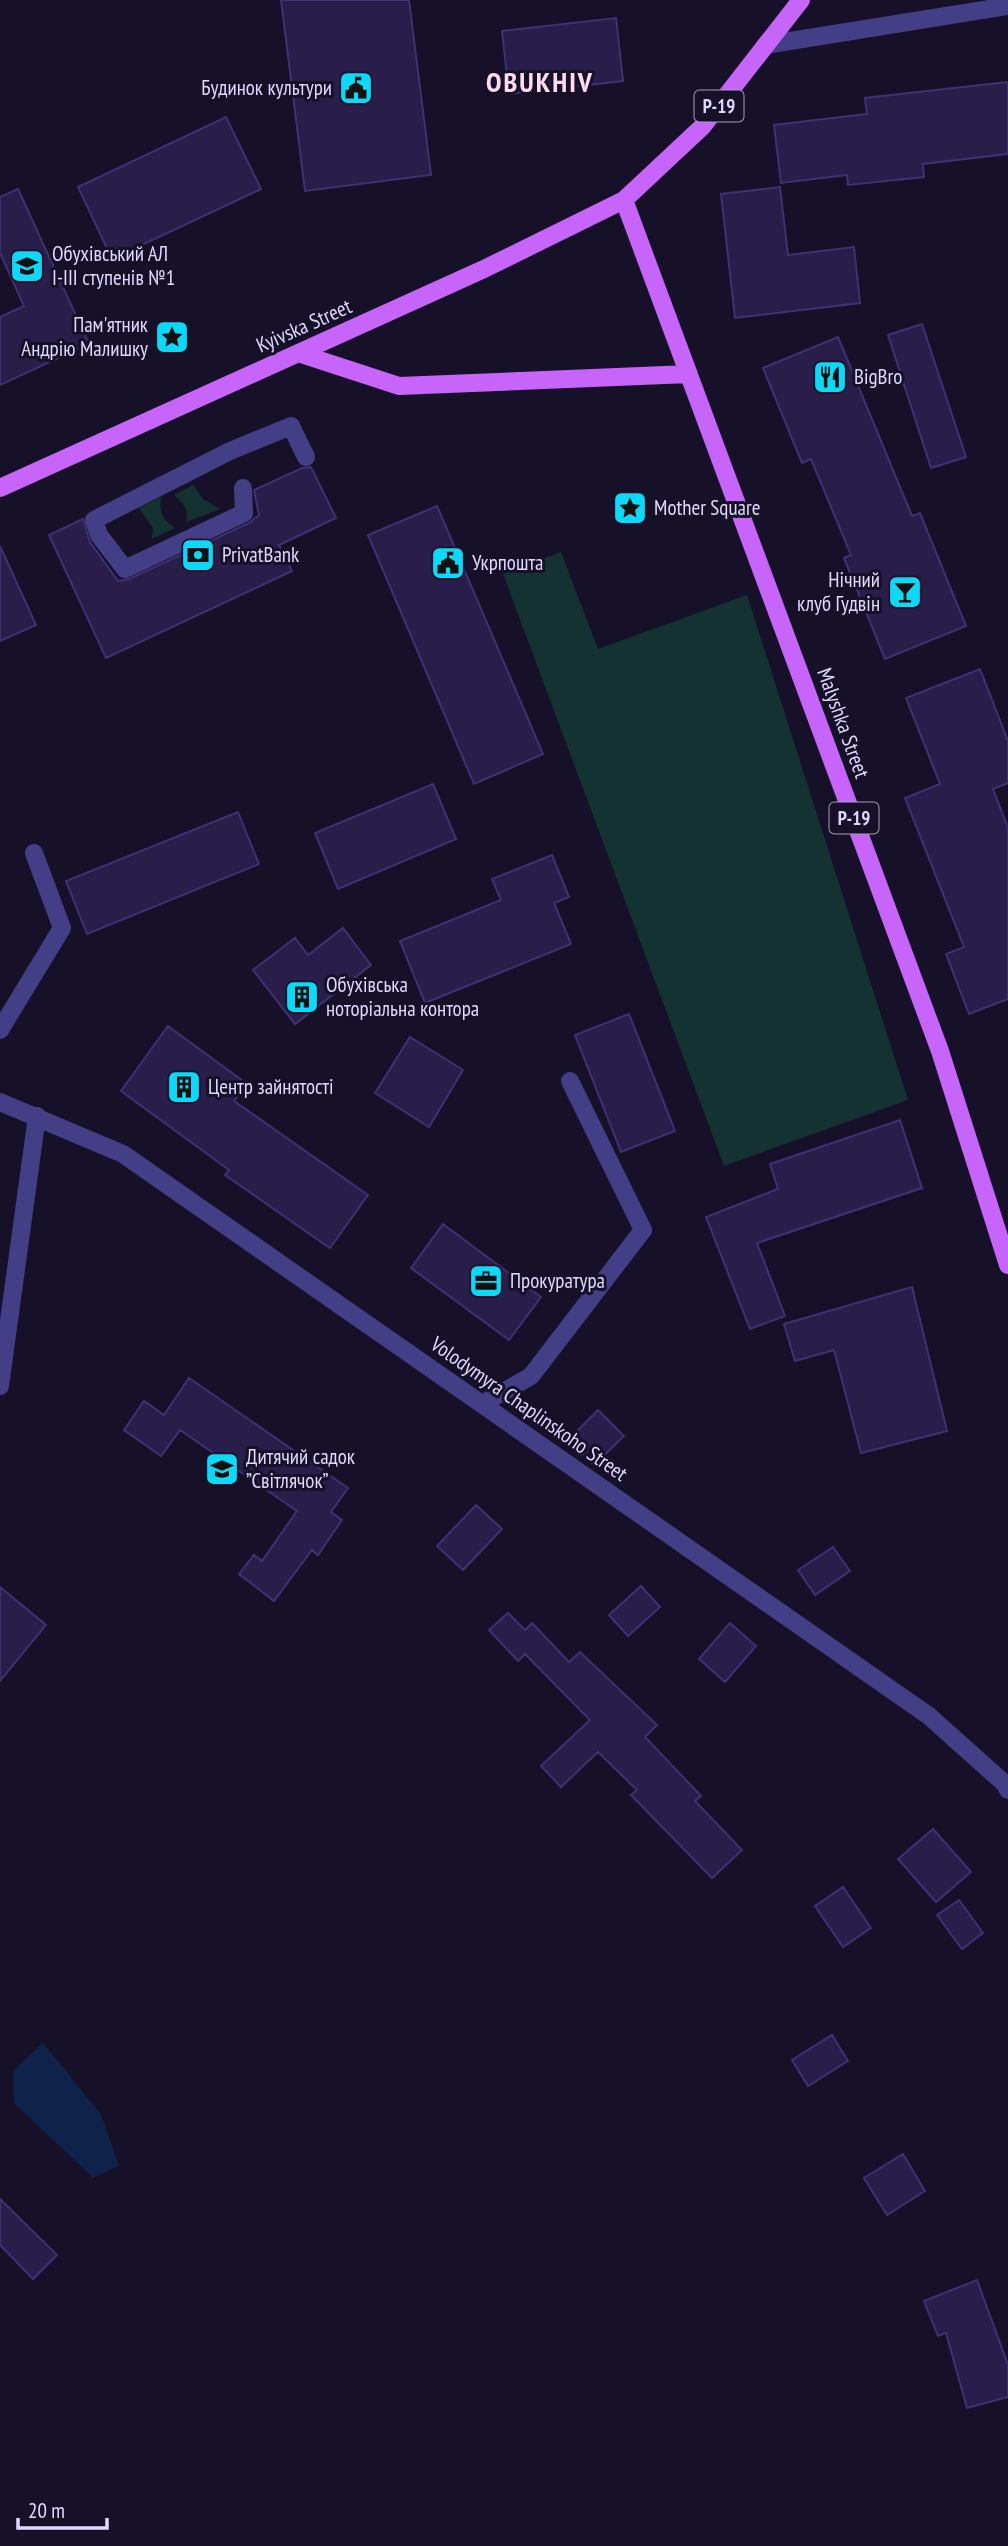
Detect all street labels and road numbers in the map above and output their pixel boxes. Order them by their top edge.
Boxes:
road number: Р-19 [694,90,744,122]
street label: Kyivska Street [252,292,356,359]
street label: Malyshka Street [811,664,876,782]
road number: Р-19 [830,803,878,834]
street label: Volodymyra Chaplinskoho Street [425,1330,633,1487]

